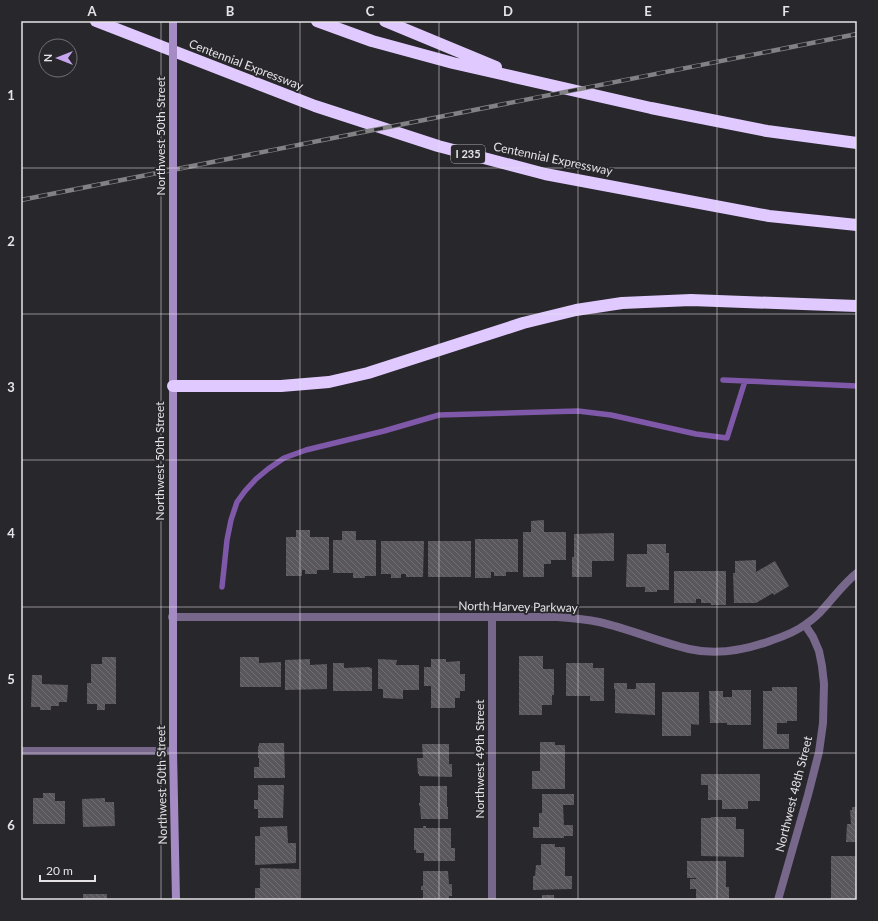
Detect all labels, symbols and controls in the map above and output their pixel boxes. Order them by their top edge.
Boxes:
text: A [86,3,97,19]
text: B [226,3,235,19]
text: C [366,3,375,19]
text: D [503,3,513,19]
text: E [644,3,652,19]
text: F [782,3,790,19]
street label: Centennial Expressway [187,36,306,94]
north arrow [38,38,78,78]
text: N [41,54,54,62]
street label: Northwest 50th Street [153,76,168,195]
text: 1 [7,87,15,103]
street label: Centennial Expressway [492,139,615,179]
road number: I 235 [451,145,485,163]
text: 2 [7,233,15,249]
text: 3 [7,379,15,395]
street label: Northwest 50th Street [152,401,167,520]
text: 4 [7,525,15,541]
street label: North Harvey Parkway [458,598,579,615]
text: 5 [7,671,15,687]
street label: Northwest 49th Street [472,699,487,818]
street label: Northwest 50th Street [153,725,170,845]
street label: Northwest 48th Street [772,734,815,853]
text: 6 [7,817,15,833]
scale bar [40,857,95,883]
text: 20 m [46,863,73,878]

